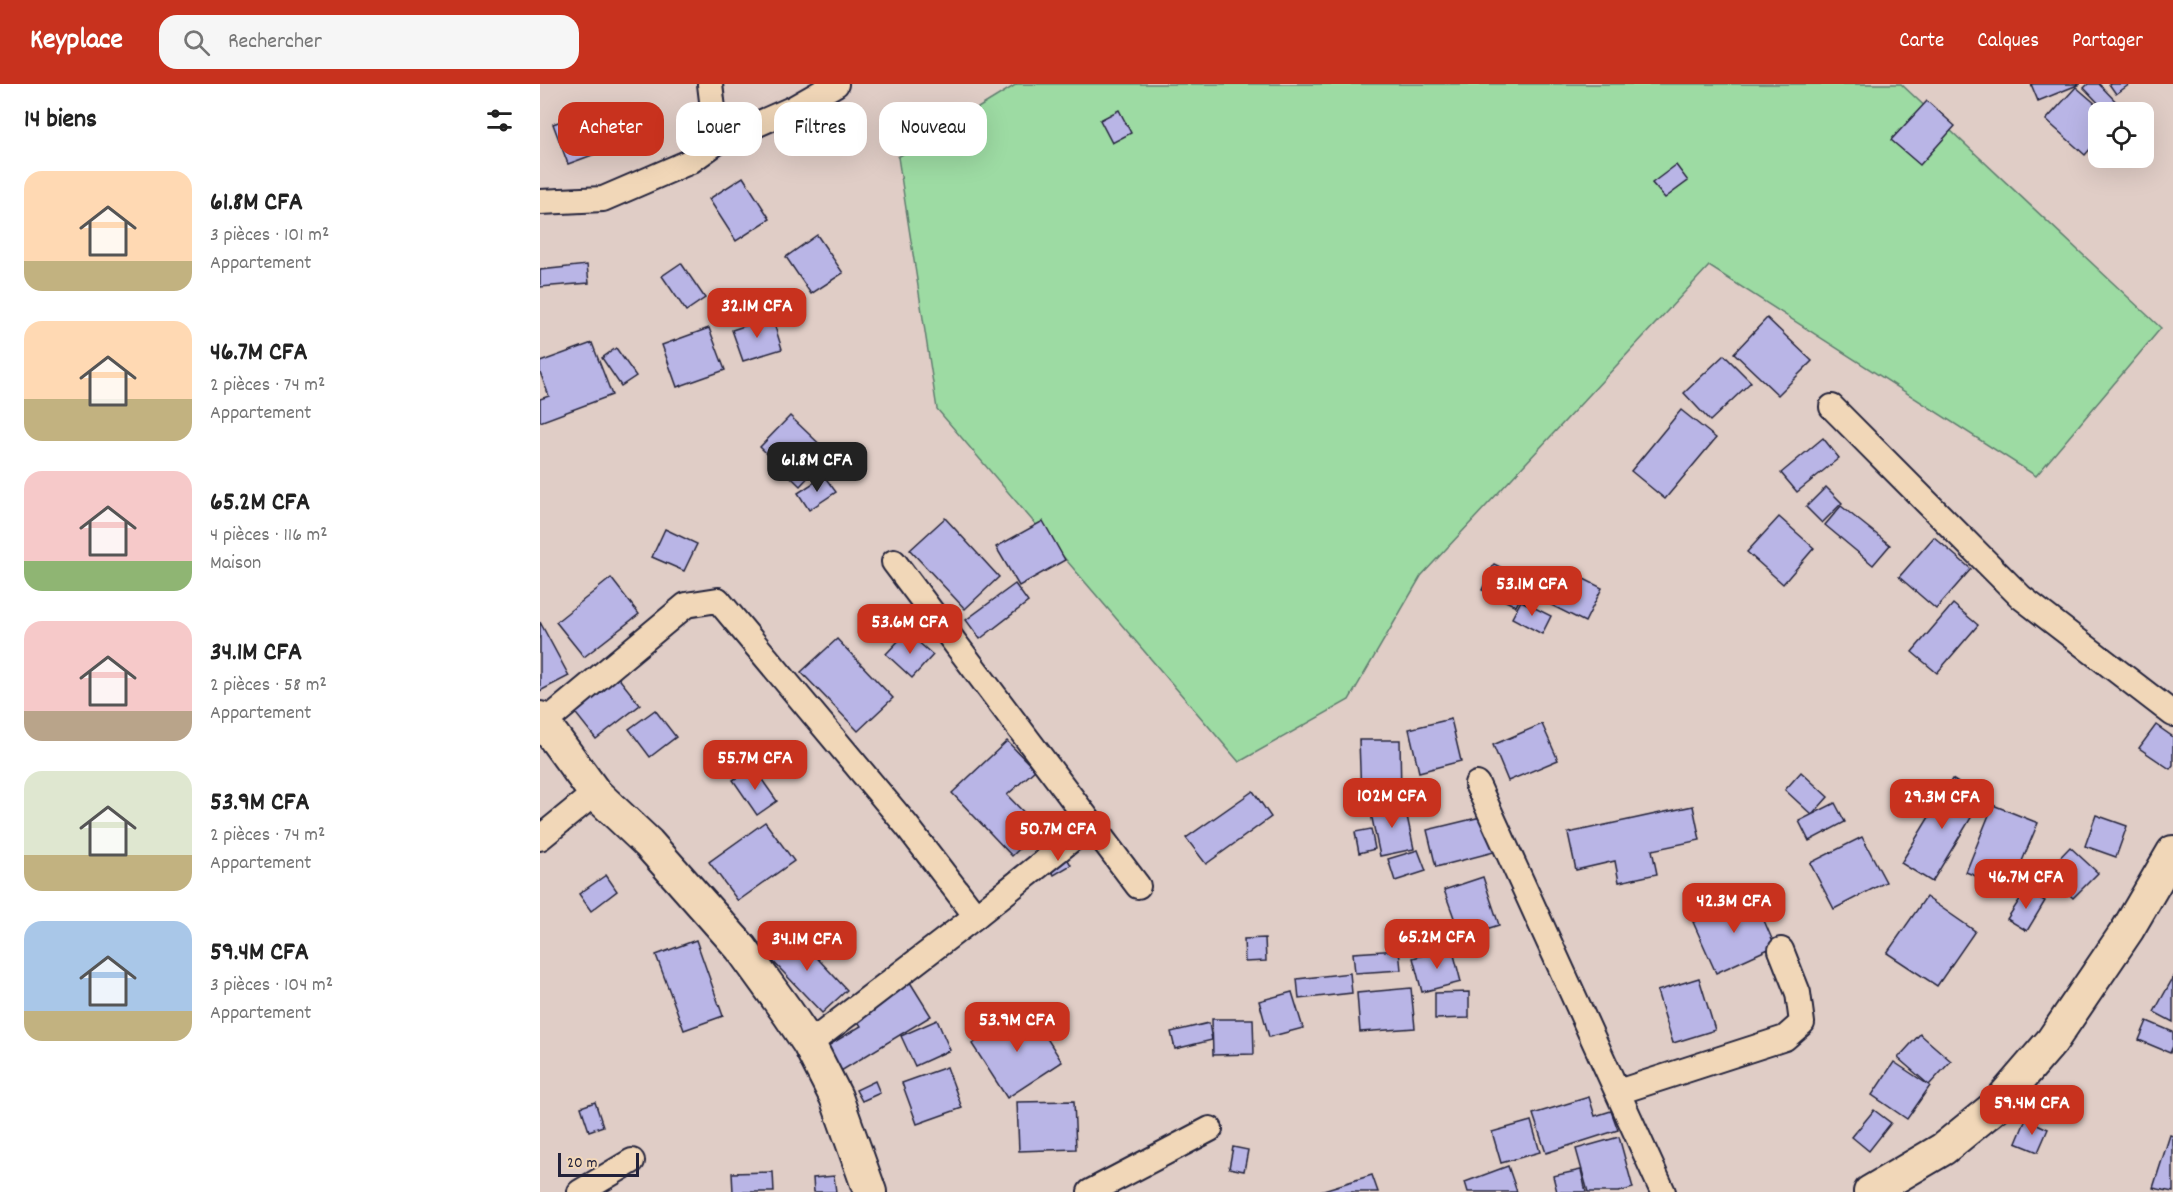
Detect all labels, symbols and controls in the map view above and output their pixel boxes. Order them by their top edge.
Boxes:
search box [159,15,579,69]
text: Keyplace [30,22,123,62]
icon: search [180,26,213,59]
text: Rechercher [228,27,322,58]
text: Carte [1899,27,1944,57]
text: Calques [1977,27,2039,57]
text: Partager [2072,27,2143,57]
text: 14 biens [24,102,97,139]
chip: Acheter [558,102,664,156]
chip: Louer [676,102,762,156]
chip: Filtres [774,102,867,156]
chip: Nouveau [879,102,987,156]
map controls [2088,102,2154,168]
button: locate [2088,102,2154,168]
icon: filters [483,104,516,137]
text: 61.8M CFA [210,185,303,222]
icon: home [72,195,144,267]
text: 3 pièces · 101 m² [210,222,329,250]
text: Appartement [210,250,312,278]
pin: 32.1M CFA [688,288,826,339]
text: 32.1M CFA [721,293,793,321]
text: 46.7M CFA [210,335,308,372]
icon: home [72,345,144,417]
text: 2 pièces · 74 m² [210,372,325,400]
text: Appartement [210,400,312,428]
pin: 61.8M CFA [748,442,886,493]
text: 61.8M CFA [781,447,853,475]
text: 65.2M CFA [210,485,310,522]
icon: home [72,495,144,567]
text: 4 pièces · 116 m² [210,522,328,550]
text: Maison [210,550,261,578]
pin: 53.1M CFA [1463,566,1601,617]
text: 53.1M CFA [1496,571,1568,599]
pin: 53.6M CFA [841,604,979,655]
text: 53.6M CFA [871,609,949,637]
text: 34.1M CFA [210,635,302,672]
icon: home [72,645,144,717]
text: 2 pièces · 58 m² [210,672,327,700]
text: Appartement [210,700,312,728]
pin: 55.7M CFA [686,740,824,791]
text: 55.7M CFA [717,745,793,773]
pin: 102M CFA [1330,778,1454,829]
pin: 29.3M CFA [1873,779,2011,830]
text: 102M CFA [1357,783,1427,811]
text: 29.3M CFA [1904,784,1980,812]
text: 53.9M CFA [210,785,310,822]
icon: home [72,795,144,867]
pin: 50.7M CFA [989,811,1127,862]
text: 50.7M CFA [1019,816,1097,844]
text: 2 pièces · 74 m² [210,822,325,850]
text: Appartement [210,850,312,878]
pin: 46.7M CFA [1957,859,2095,910]
text: 46.7M CFA [1988,864,2064,892]
pin: 42.3M CFA [1665,883,1803,934]
text: 42.3M CFA [1696,888,1772,916]
pin: 65.2M CFA [1368,919,1506,970]
pin: 34.1M CFA [738,921,876,972]
text: 65.2M CFA [1398,924,1476,952]
text: 34.1M CFA [772,926,842,954]
text: 59.4M CFA [210,935,309,972]
icon: home [72,945,144,1017]
text: 3 pièces · 104 m² [210,972,333,1000]
text: Appartement [210,1000,312,1028]
pin: 53.9M CFA [948,1002,1086,1053]
text: 53.9M CFA [979,1007,1055,1035]
pin: 59.4M CFA [1963,1085,2101,1136]
text: 59.4M CFA [1994,1090,2070,1118]
scale bar [558,1150,639,1178]
text: 20 m [567,1152,597,1175]

